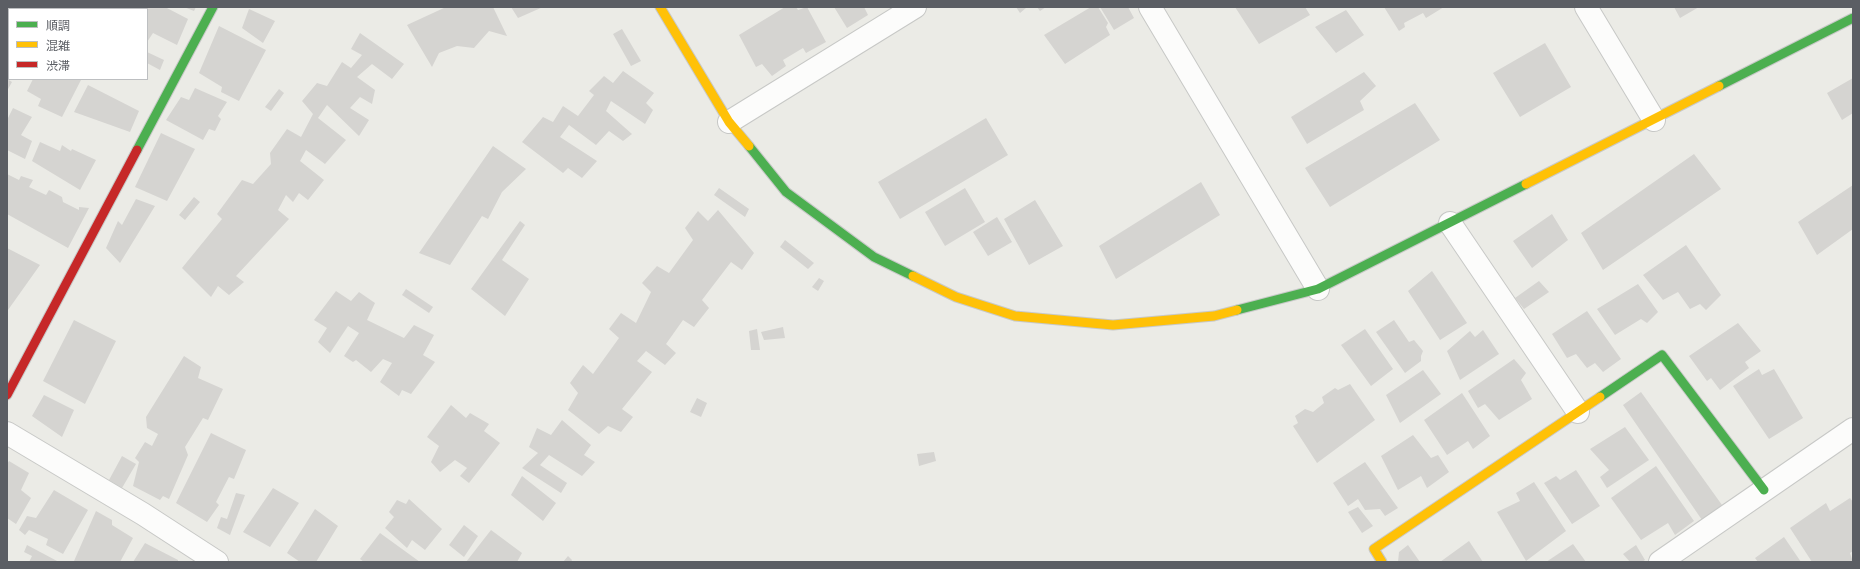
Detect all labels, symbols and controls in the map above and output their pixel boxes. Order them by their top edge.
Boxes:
legend [8,8,148,80]
text: 順調 [46,18,70,33]
text: 混雑 [46,38,70,53]
text: 渋滞 [46,58,70,73]

